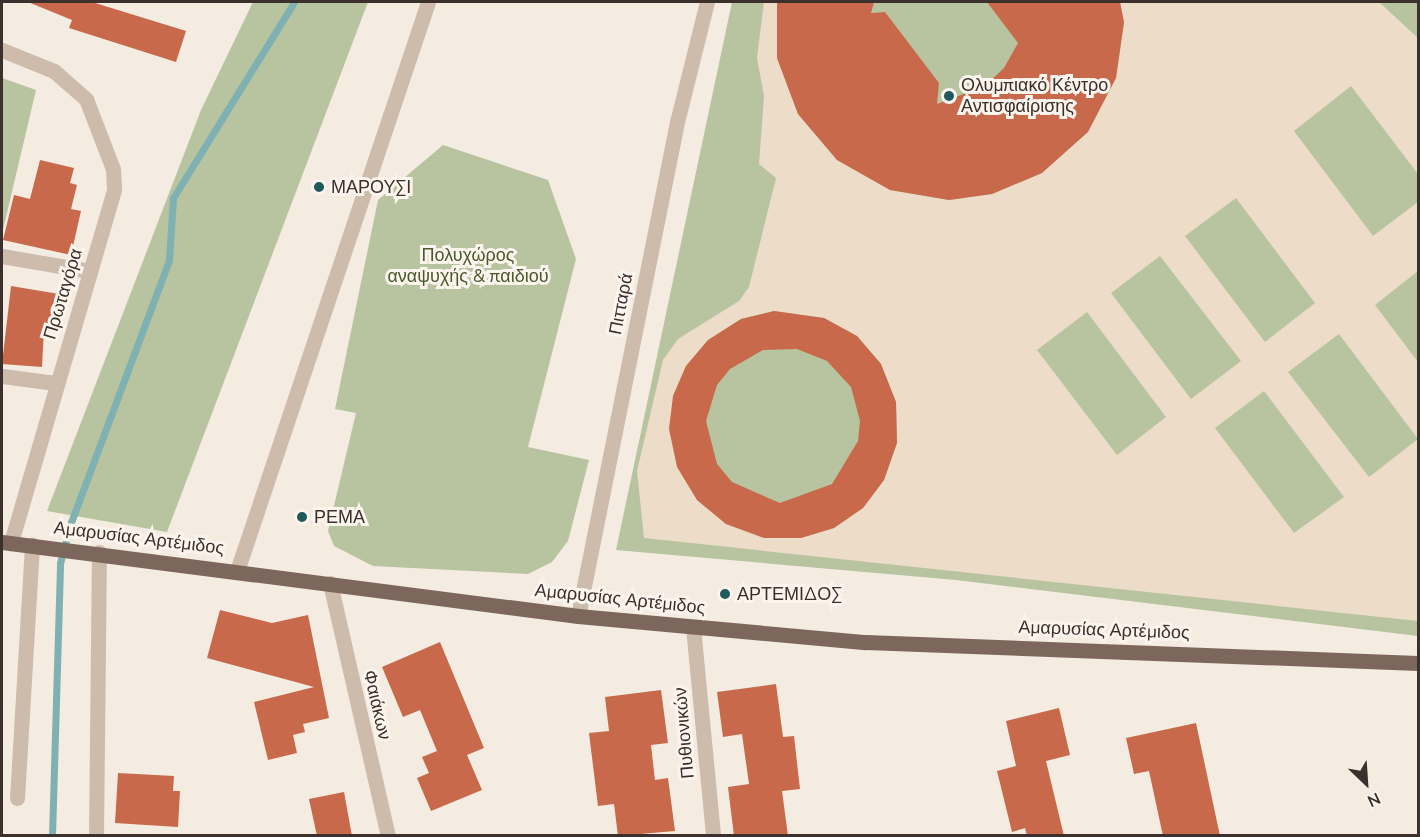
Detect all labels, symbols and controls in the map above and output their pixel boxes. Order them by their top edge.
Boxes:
place label: Ολυμπιακό Κέντρο Αντισφαίρισης [961,75,1108,118]
marker: Ολυμπιακό Κέντρο Αντισφαίρισης [942,89,956,103]
place label: ΜΑΡΟΥΣΙ [331,176,411,198]
marker: ΜΑΡΟΥΣΙ [312,180,326,194]
park label: Πολυχώρος αναψυχής & παιδιού [387,245,549,288]
street label: Πρωταγόρα [39,246,87,342]
street label: Πιτταρά [604,272,638,336]
place label: ΡΕΜΑ [314,506,365,528]
marker: ΡΕΜΑ [295,510,309,524]
street label: Αμαρυσίας Αρτέμιδος [53,517,225,559]
street label: Αμαρυσίας Αρτέμιδος [534,579,706,619]
place label: ΑΡΤΕΜΙΔΟΣ [737,583,842,605]
marker: ΑΡΤΕΜΙΔΟΣ [718,587,732,601]
street label: Αμαρυσίας Αρτέμιδος [1018,616,1190,644]
street label: Φαιάκων [358,668,396,742]
street label: Πυθιονικών [669,686,699,780]
north arrow [1336,753,1396,813]
text: N [1364,787,1384,812]

